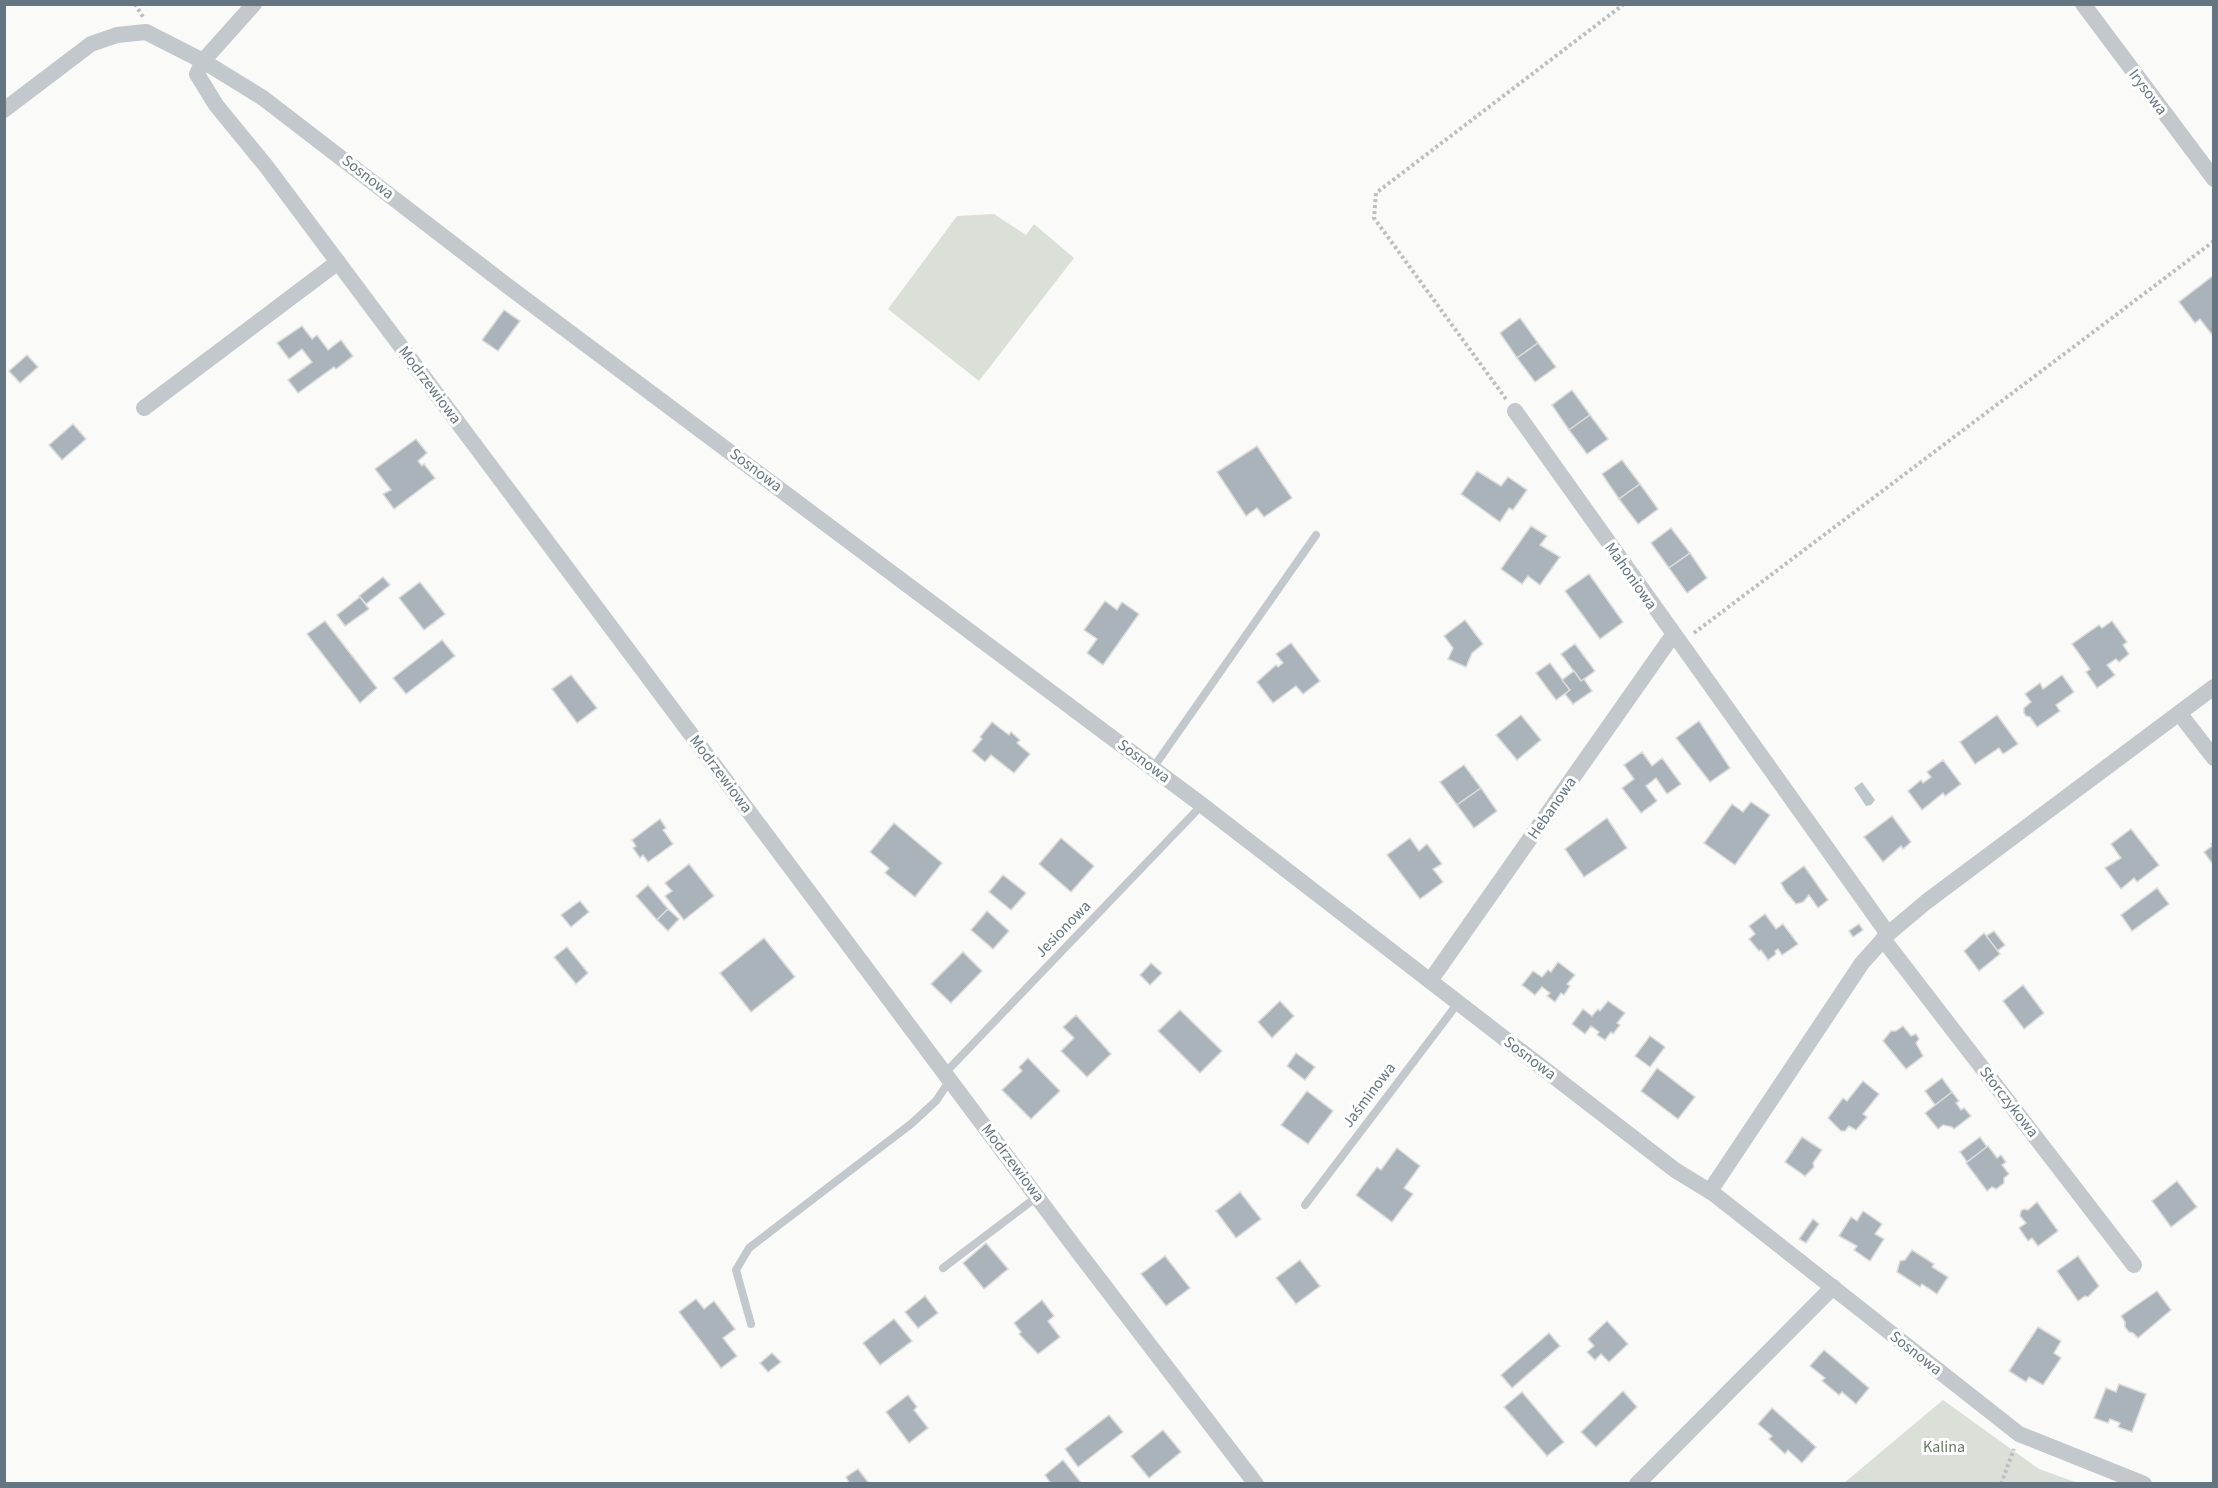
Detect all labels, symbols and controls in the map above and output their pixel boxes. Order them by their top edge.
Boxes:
street label: Irysowa [2123,64,2173,120]
street label: Sosnowa [337,150,399,204]
street label: Modrzewiowa [393,341,467,429]
street label: Sosnowa [725,443,787,497]
street label: Mahoniowa [1600,538,1662,614]
street label: Modrzewiowa [684,730,758,818]
street label: Sosnowa [1113,734,1175,788]
street label: Hebanowa [1522,772,1582,844]
street label: Jesionowa [1030,896,1096,962]
street label: Sosnowa [1499,1031,1561,1085]
street label: Jaśminowa [1337,1058,1401,1132]
street label: Storczykowa [1974,1062,2044,1142]
street label: Modrzewiowa [976,1119,1050,1207]
street label: Sosnowa [1885,1326,1947,1380]
park label: Kalina [1923,1436,1965,1458]

